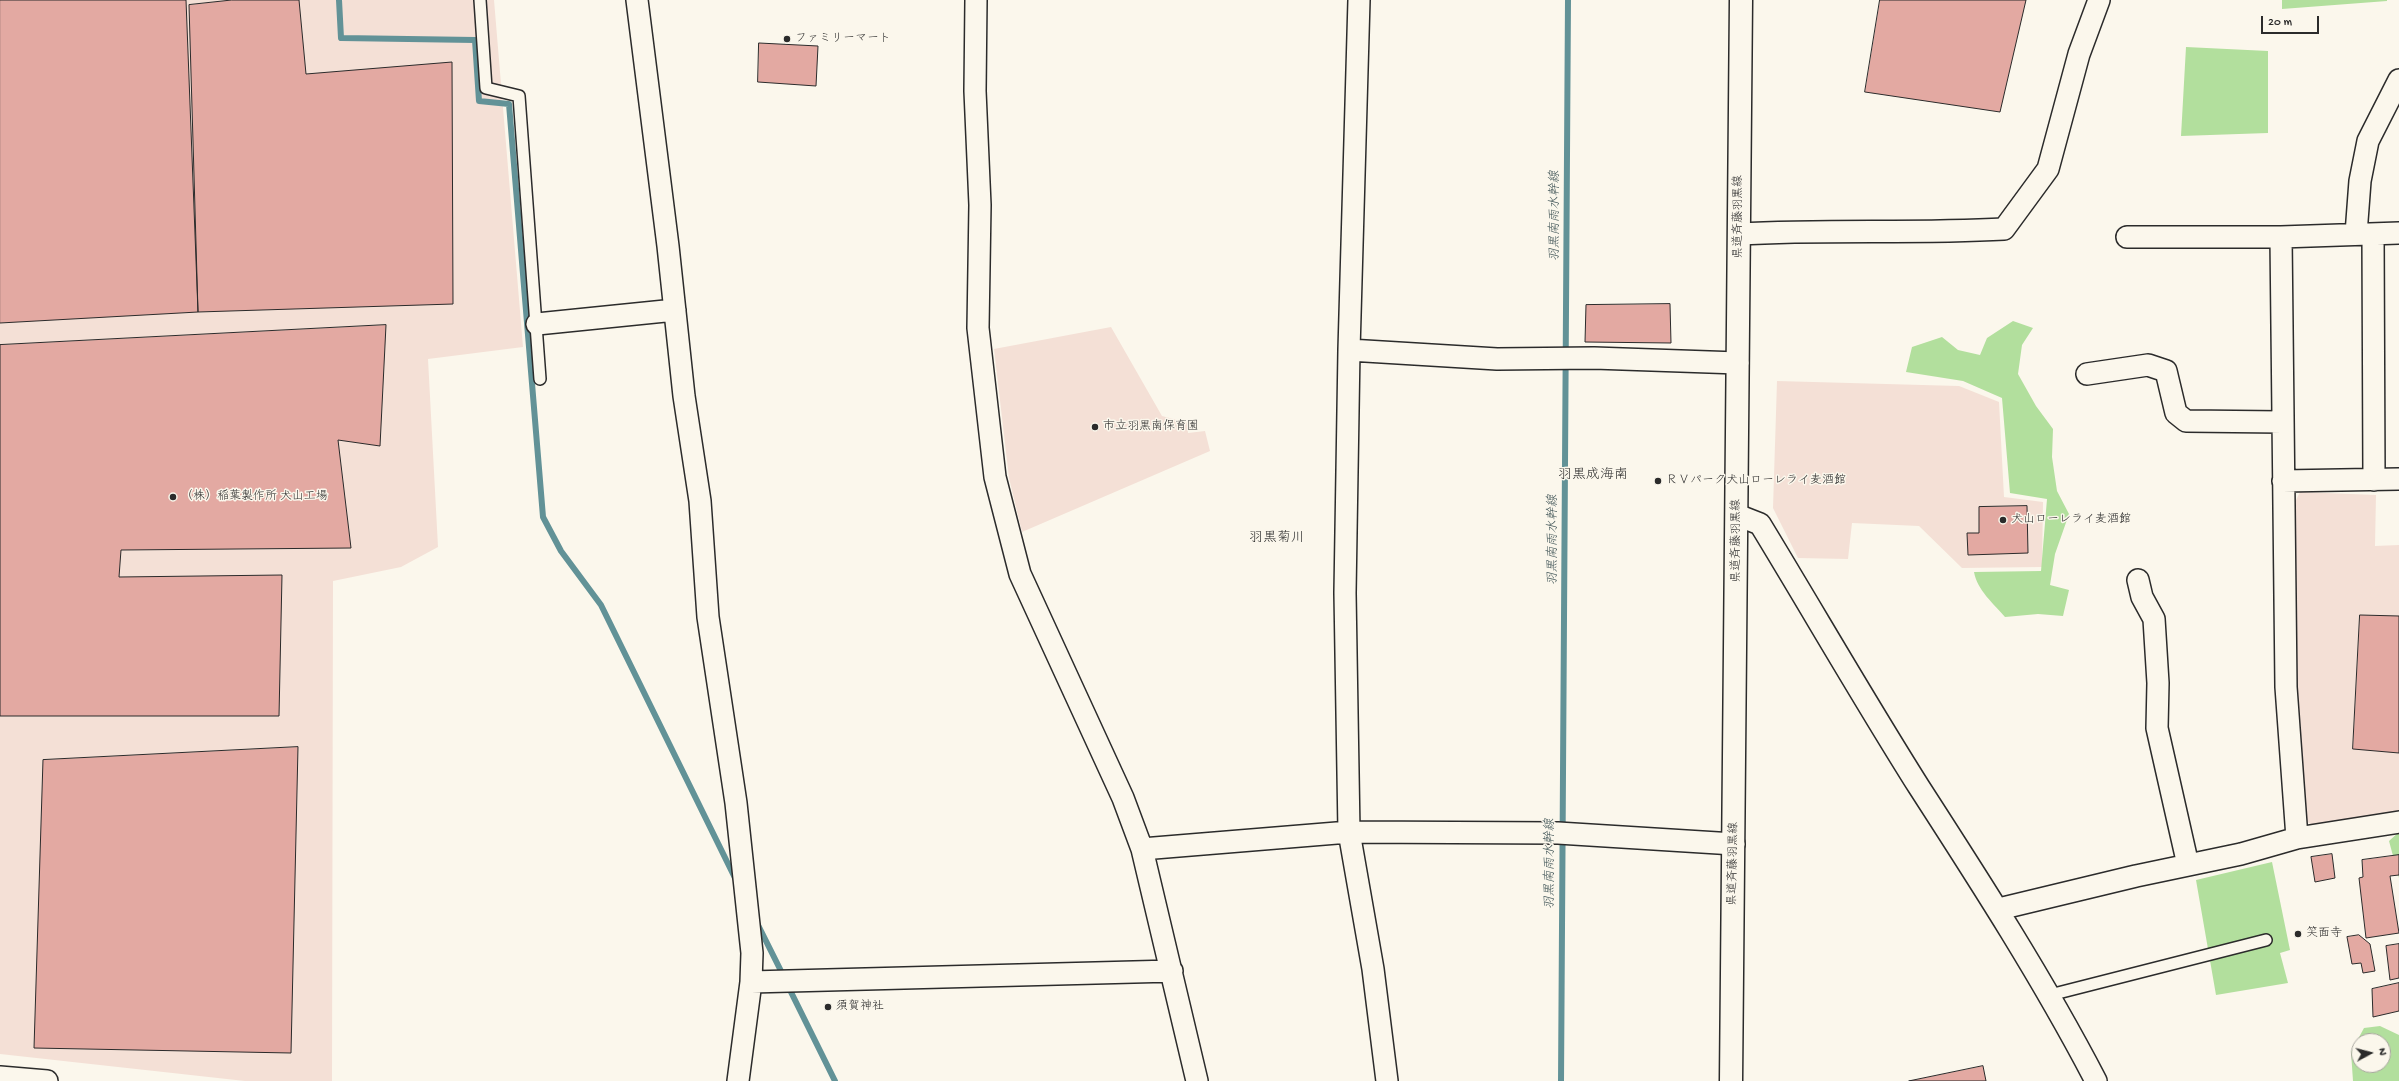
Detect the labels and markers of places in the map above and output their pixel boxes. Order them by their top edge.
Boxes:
place label: ファミリーマート [795,32,891,46]
marker: ファミリーマート [782,34,792,44]
place label: 市立羽黒南保育園 [1103,420,1199,434]
marker: 市立羽黒南保育園 [1090,422,1100,432]
place label: ＲＶパーク犬山ローレライ麦酒館 [1666,474,1846,488]
marker: ＲＶパーク犬山ローレライ麦酒館 [1653,476,1663,486]
place label: （株）稲葉製作所 犬山工場 [181,490,328,504]
marker: （株）稲葉製作所 犬山工場 [168,492,178,502]
place label: 犬山ローレライ麦酒館 [2011,513,2131,527]
marker: 犬山ローレライ麦酒館 [1998,515,2008,525]
place label: 笑面寺 [2306,927,2342,941]
marker: 笑面寺 [2293,929,2303,939]
place label: 須賀神社 [836,1000,884,1014]
marker: 須賀神社 [823,1002,833,1012]

